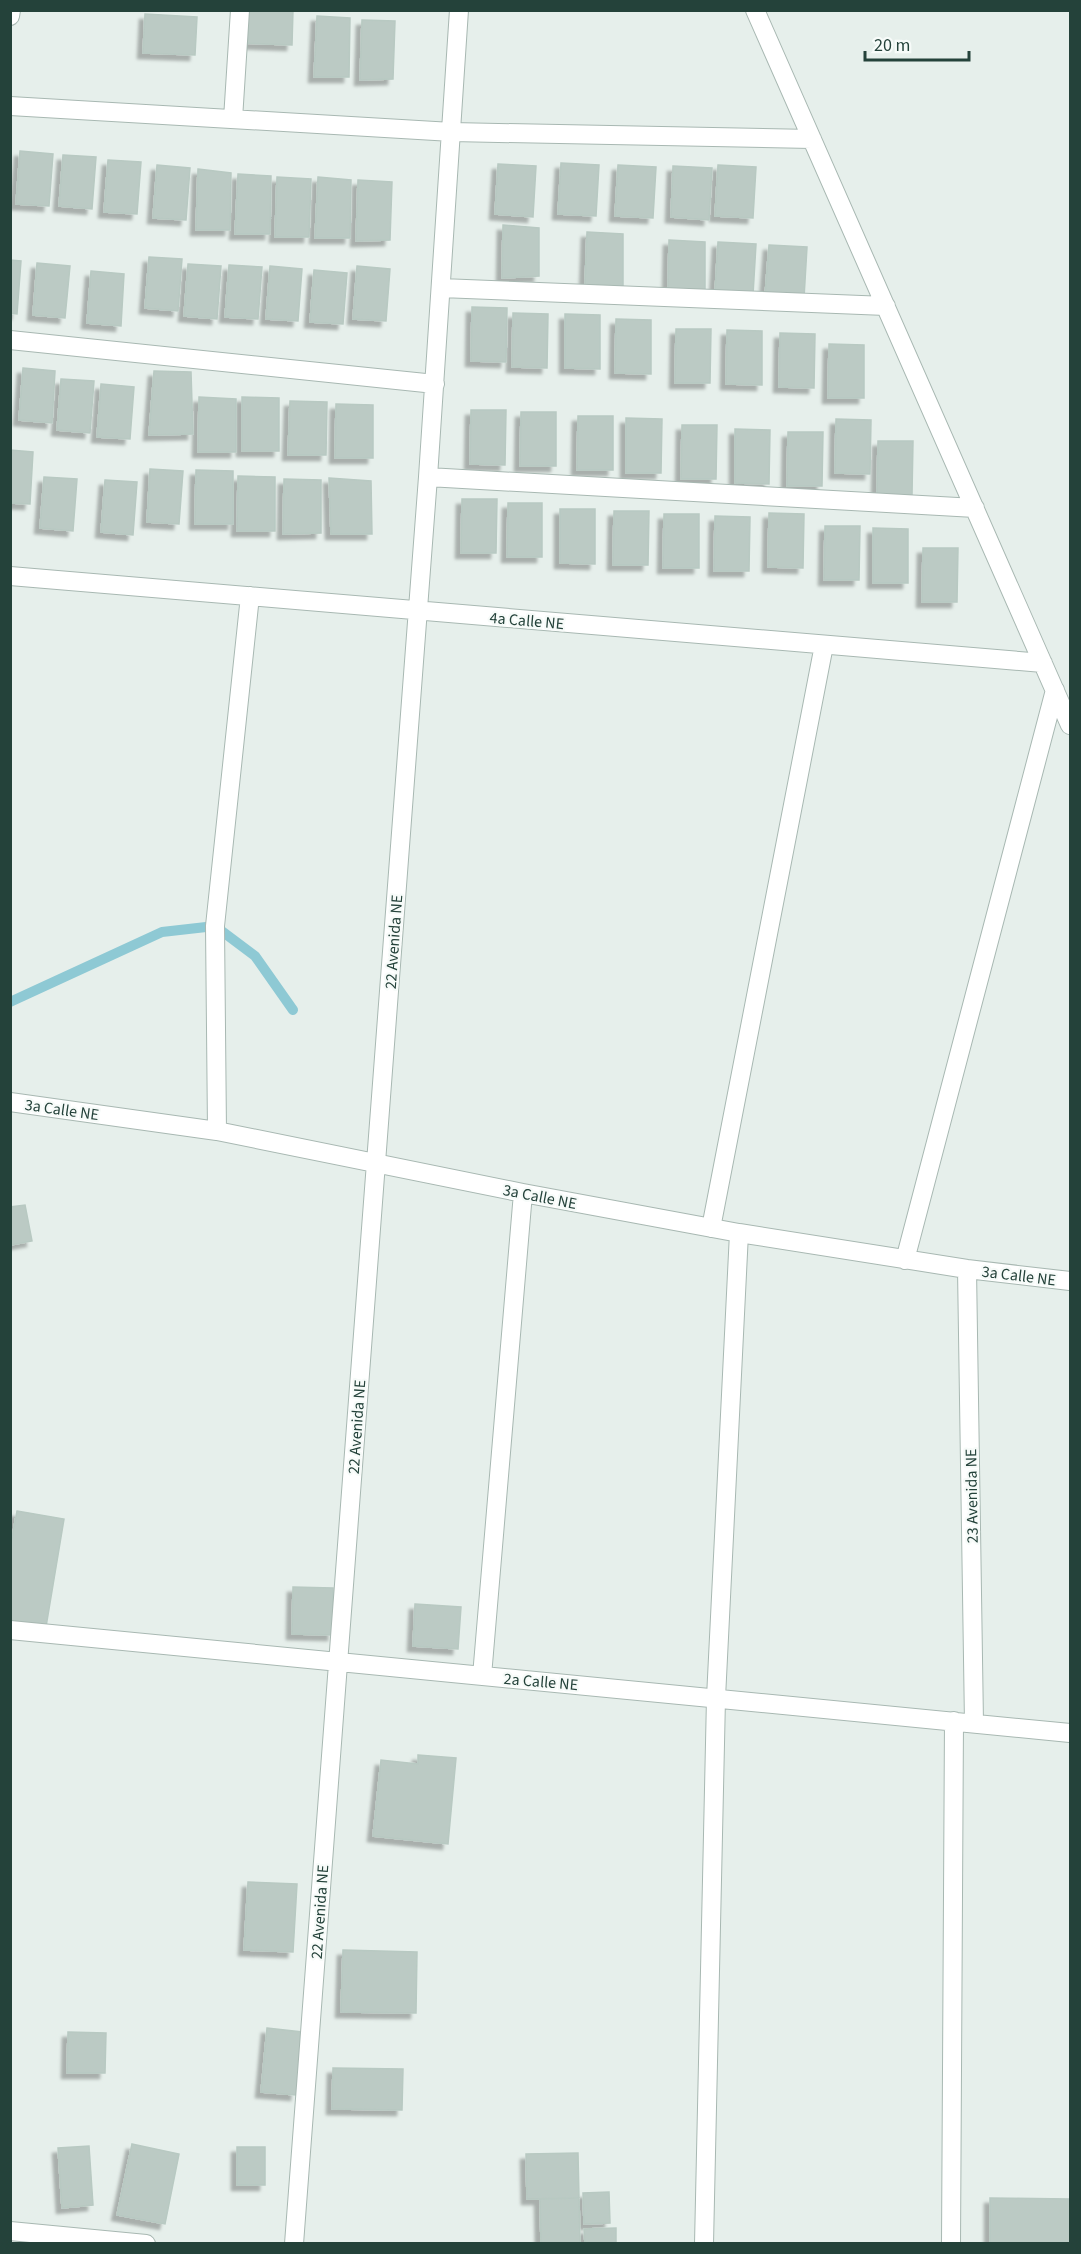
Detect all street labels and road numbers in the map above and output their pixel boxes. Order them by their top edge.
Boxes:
street label: 4a Calle NE [489,607,565,635]
street label: 22 Avenida NE [380,894,408,990]
street label: 3a Calle NE [23,1094,100,1126]
street label: 3a Calle NE [501,1179,578,1215]
street label: 3a Calle NE [981,1261,1057,1291]
street label: 22 Avenida NE [343,1379,371,1475]
street label: 23 Avenida NE [960,1448,984,1543]
street label: 2a Calle NE [503,1668,579,1696]
street label: 22 Avenida NE [306,1864,334,1960]

